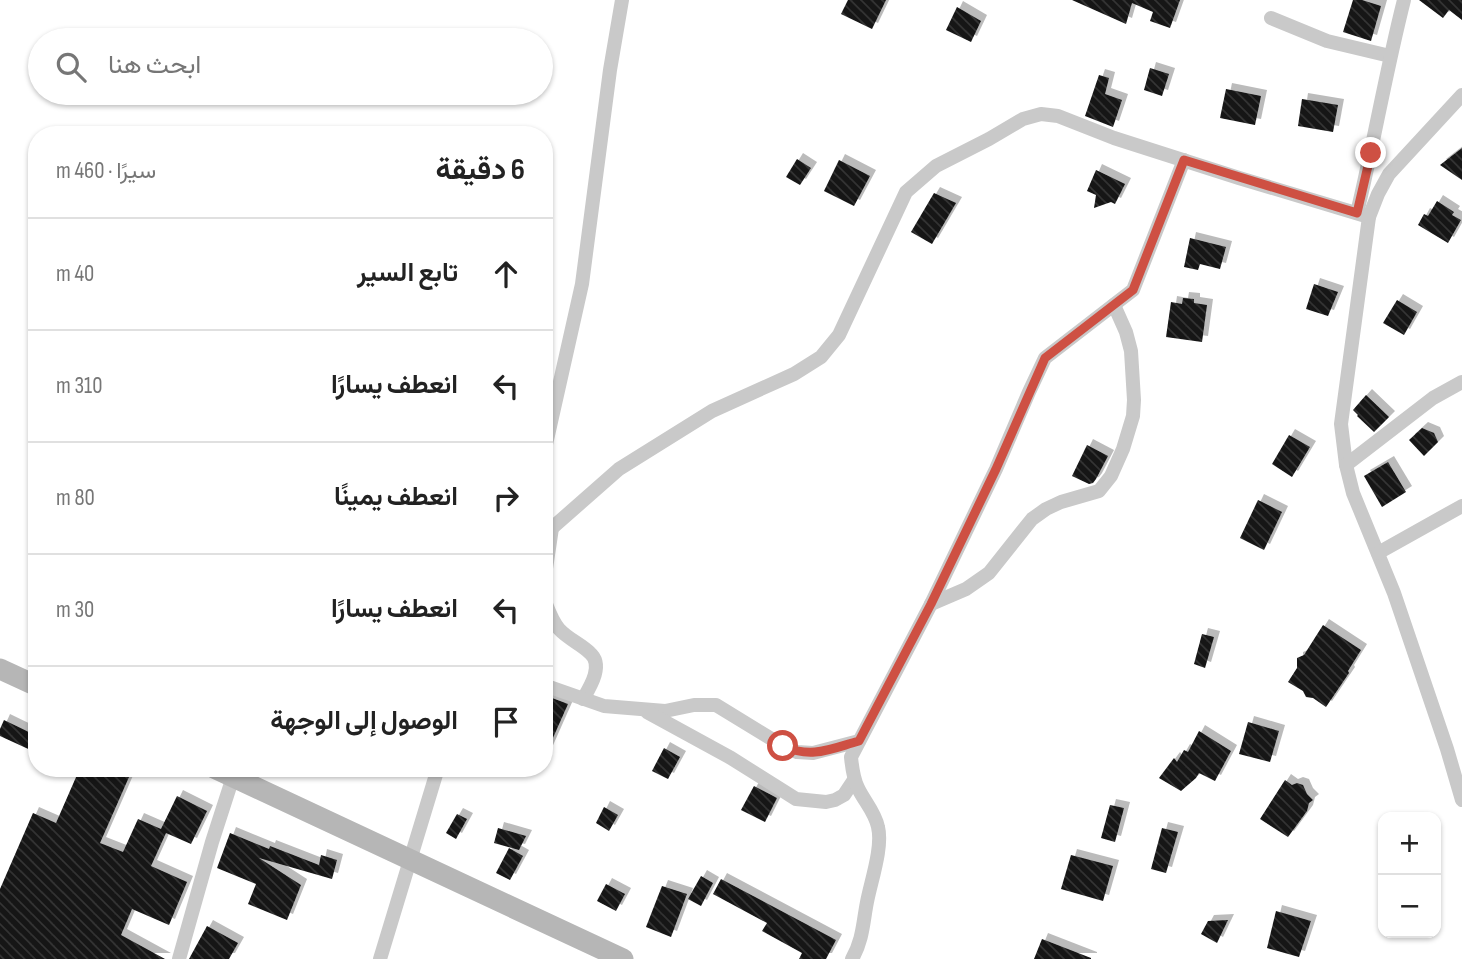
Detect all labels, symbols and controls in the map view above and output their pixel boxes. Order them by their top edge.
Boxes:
search box [28,28,553,105]
icon: search [52,48,90,86]
text: ابحث هنا [108,50,201,81]
route end [1355,137,1386,168]
text: 6 دقيقة [435,152,525,188]
text: سيرًا · 460 m [56,157,156,185]
icon: ahead [487,255,525,293]
text: تابع السير [357,258,458,289]
text: 40 m [56,260,94,288]
icon: left [487,367,525,405]
text: انعطف يسارًا [331,370,458,401]
text: 310 m [56,372,102,400]
icon: right [487,479,525,517]
text: انعطف يمينًا [334,482,458,513]
text: 80 m [56,484,95,512]
icon: left [487,591,525,629]
text: انعطف يسارًا [331,594,458,625]
text: 30 m [56,596,94,624]
icon: arrive [487,703,525,741]
text: الوصول إلى الوجهة [270,706,458,737]
route start [767,730,798,761]
map controls [1378,812,1441,938]
button: + [1378,812,1441,875]
button: − [1378,875,1441,938]

